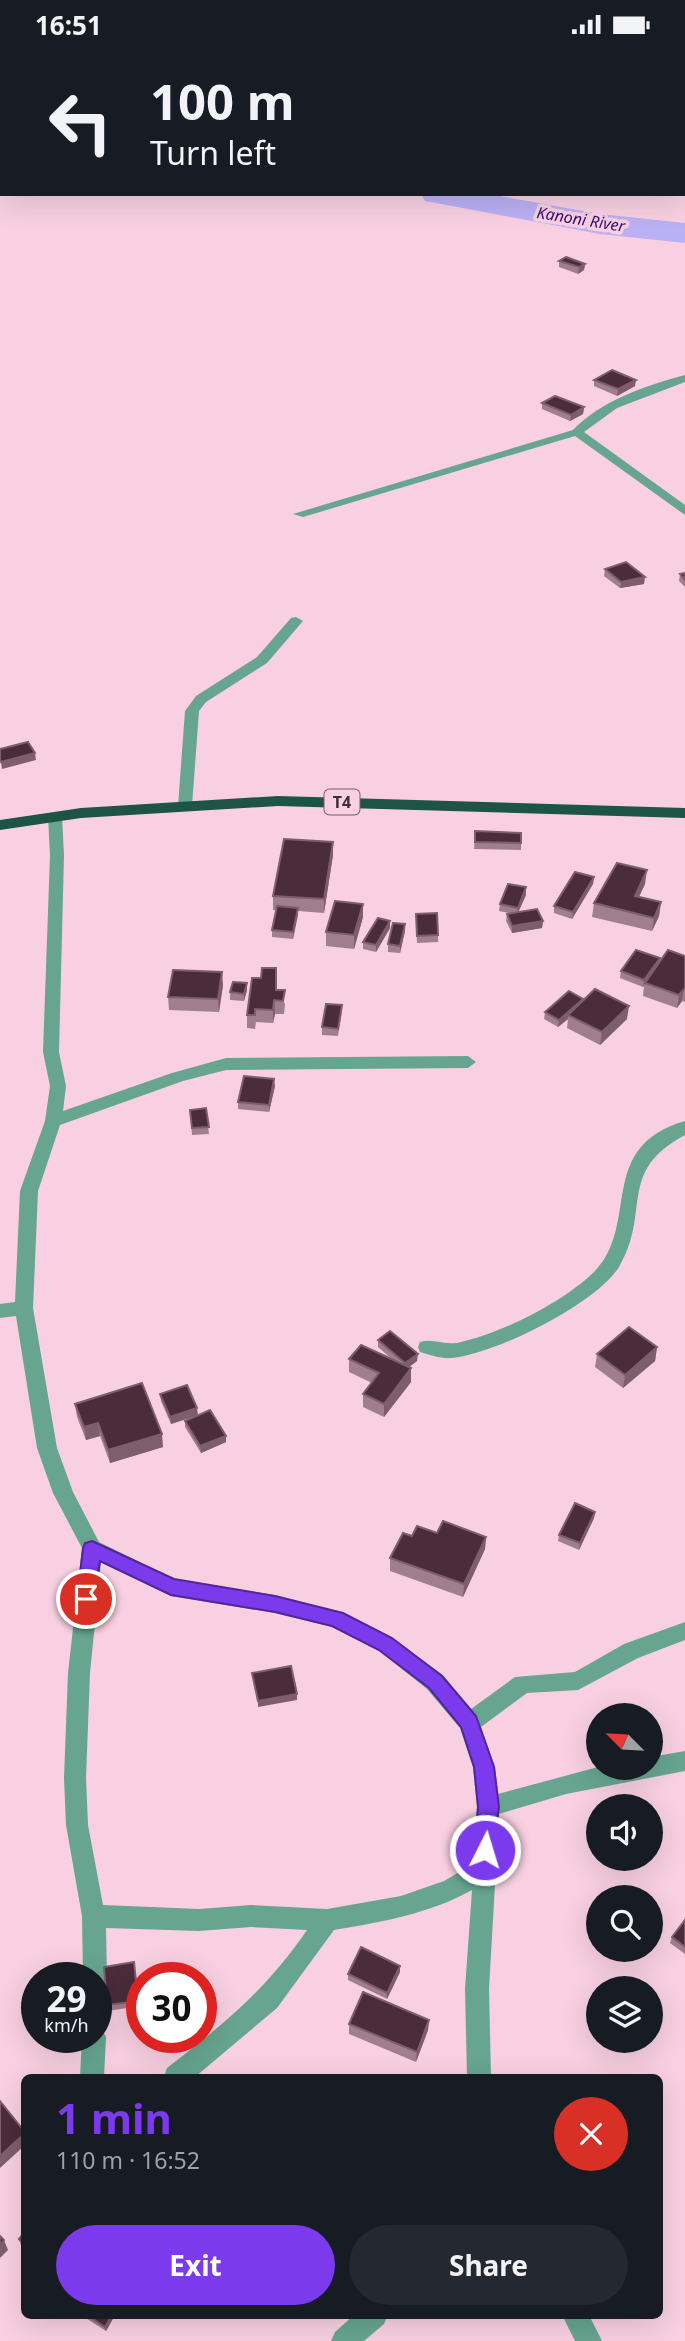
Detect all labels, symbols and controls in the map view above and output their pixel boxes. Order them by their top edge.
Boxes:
text: 16:51 [35,7,102,43]
text: 100 m [150,68,295,134]
icon: left [35,77,126,168]
text: Turn left [150,131,276,174]
water label: Kanoni River [535,201,627,237]
road number: T4 [324,789,360,815]
pin [56,1569,116,1629]
icon: arrive [67,1580,105,1618]
north arrow [586,1703,663,1780]
map controls [586,1703,663,2053]
button: sound [586,1794,663,1871]
position arrow [448,1813,522,1887]
button: search [586,1885,663,1962]
speed limit sign: 30 [126,1962,217,2053]
text: 29 [46,1975,87,2022]
button: layers [586,1976,663,2053]
text: km/h [44,2013,89,2037]
text: 1 min [56,2089,172,2146]
button: close [554,2097,628,2171]
text: 110 m · 16:52 [56,2144,200,2176]
button: Exit [56,2225,335,2305]
button: Share [349,2225,628,2305]

